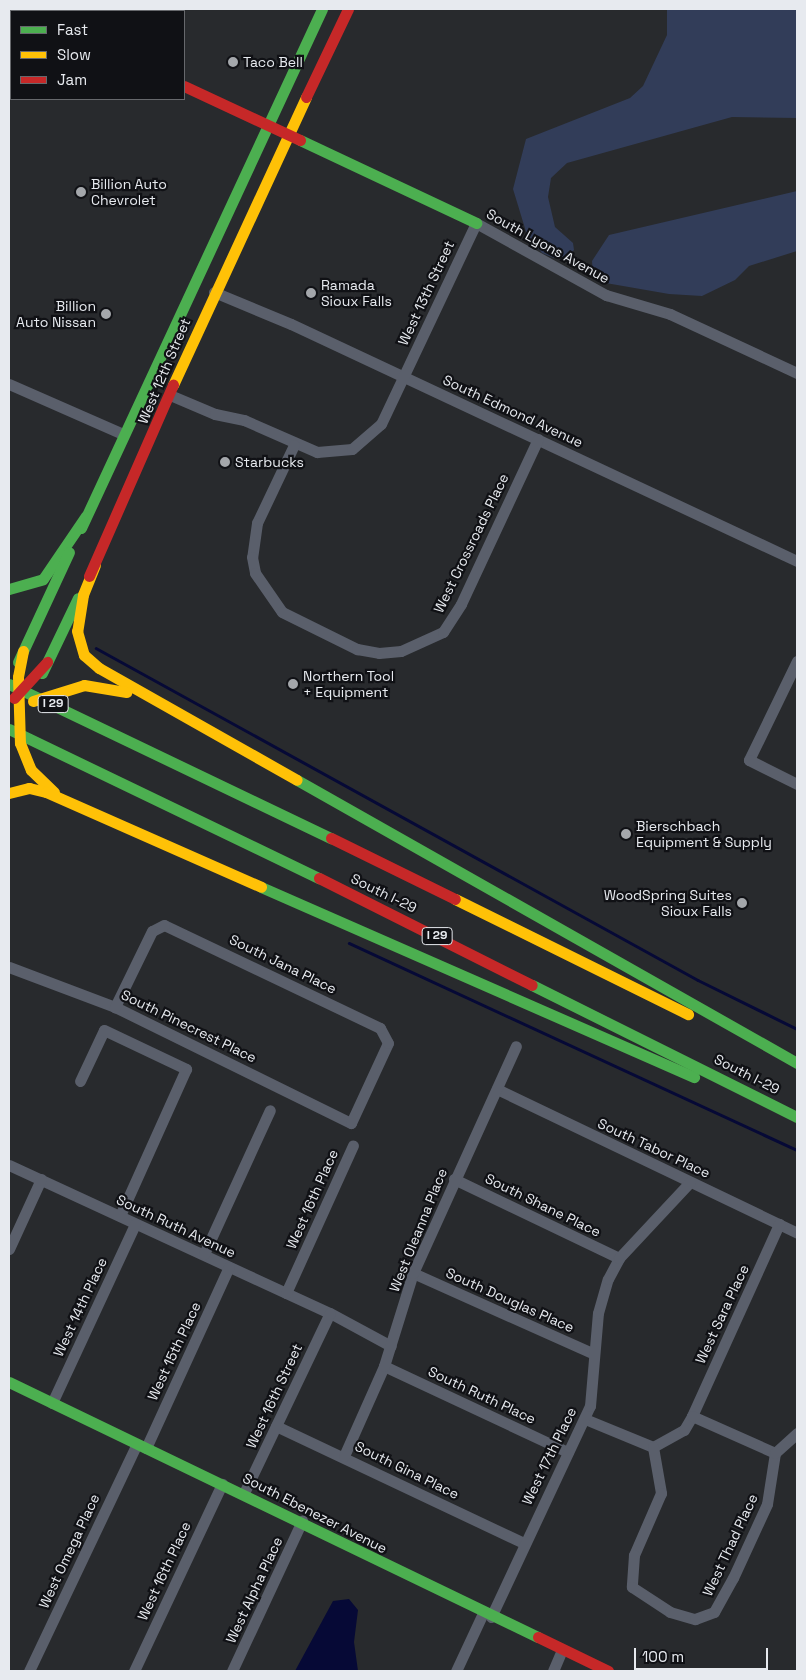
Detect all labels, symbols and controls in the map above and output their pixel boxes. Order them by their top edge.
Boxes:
legend [10,10,185,100]
text: Fast [57,20,88,39]
text: Slow [57,45,91,64]
place label: Taco Bell [243,54,303,70]
marker: Taco Bell [227,56,239,68]
text: Jam [57,70,87,89]
place label: Billion Auto Chevrolet [91,176,167,208]
marker: Billion Auto Chevrolet [75,186,87,198]
street label: South Lyons Avenue [483,205,613,287]
street label: West 13th Street [394,238,458,348]
place label: Ramada Sioux Falls [321,277,392,310]
marker: Ramada Sioux Falls [305,287,317,299]
place label: Billion Auto Nissan [16,298,96,331]
marker: Billion Auto Nissan [100,308,112,320]
street label: West 12th Street [134,316,194,426]
street label: South Edmond Avenue [440,371,586,451]
place label: Starbucks [235,454,304,470]
marker: Starbucks [219,456,231,468]
street label: West Crossroads Place [430,471,512,615]
place label: Northern Tool + Equipment [303,668,395,700]
marker: Northern Tool + Equipment [287,678,299,690]
road number: I 29 [37,694,69,714]
place label: Bierschbach Equipment & Supply [636,818,772,850]
marker: Bierschbach Equipment & Supply [620,828,632,840]
street label: South I-29 [348,870,420,916]
place label: WoodSpring Suites Sioux Falls [604,887,732,920]
marker: WoodSpring Suites Sioux Falls [736,897,748,909]
road number: I 29 [421,926,453,946]
street label: South Jana Place [227,931,339,997]
street label: South Pinecrest Place [119,986,259,1066]
street label: South I-29 [711,1050,783,1098]
street label: South Tabor Place [595,1115,713,1181]
street label: West 16th Place [283,1147,341,1251]
street label: West Oleanna Place [386,1166,450,1294]
street label: South Shane Place [482,1170,604,1240]
street label: South Ruth Avenue [114,1191,238,1261]
street label: West 14th Place [50,1255,110,1359]
street label: West Sara Place [692,1262,752,1366]
street label: South Douglas Place [443,1264,577,1336]
street label: West 15th Place [144,1299,204,1403]
street label: West 16th Street [242,1341,306,1451]
street label: South Ruth Place [426,1363,538,1427]
street label: West 17th Place [518,1405,580,1507]
street label: South Gina Place [352,1438,462,1502]
street label: South Ebenezer Avenue [240,1469,390,1557]
street label: West Omega Place [35,1491,103,1611]
street label: West Thad Place [699,1491,761,1599]
street label: West 16th Place [134,1519,194,1623]
street label: West Alpha Place [222,1534,286,1646]
scale bar [636,1638,770,1670]
text: 100 m [642,1647,684,1666]

